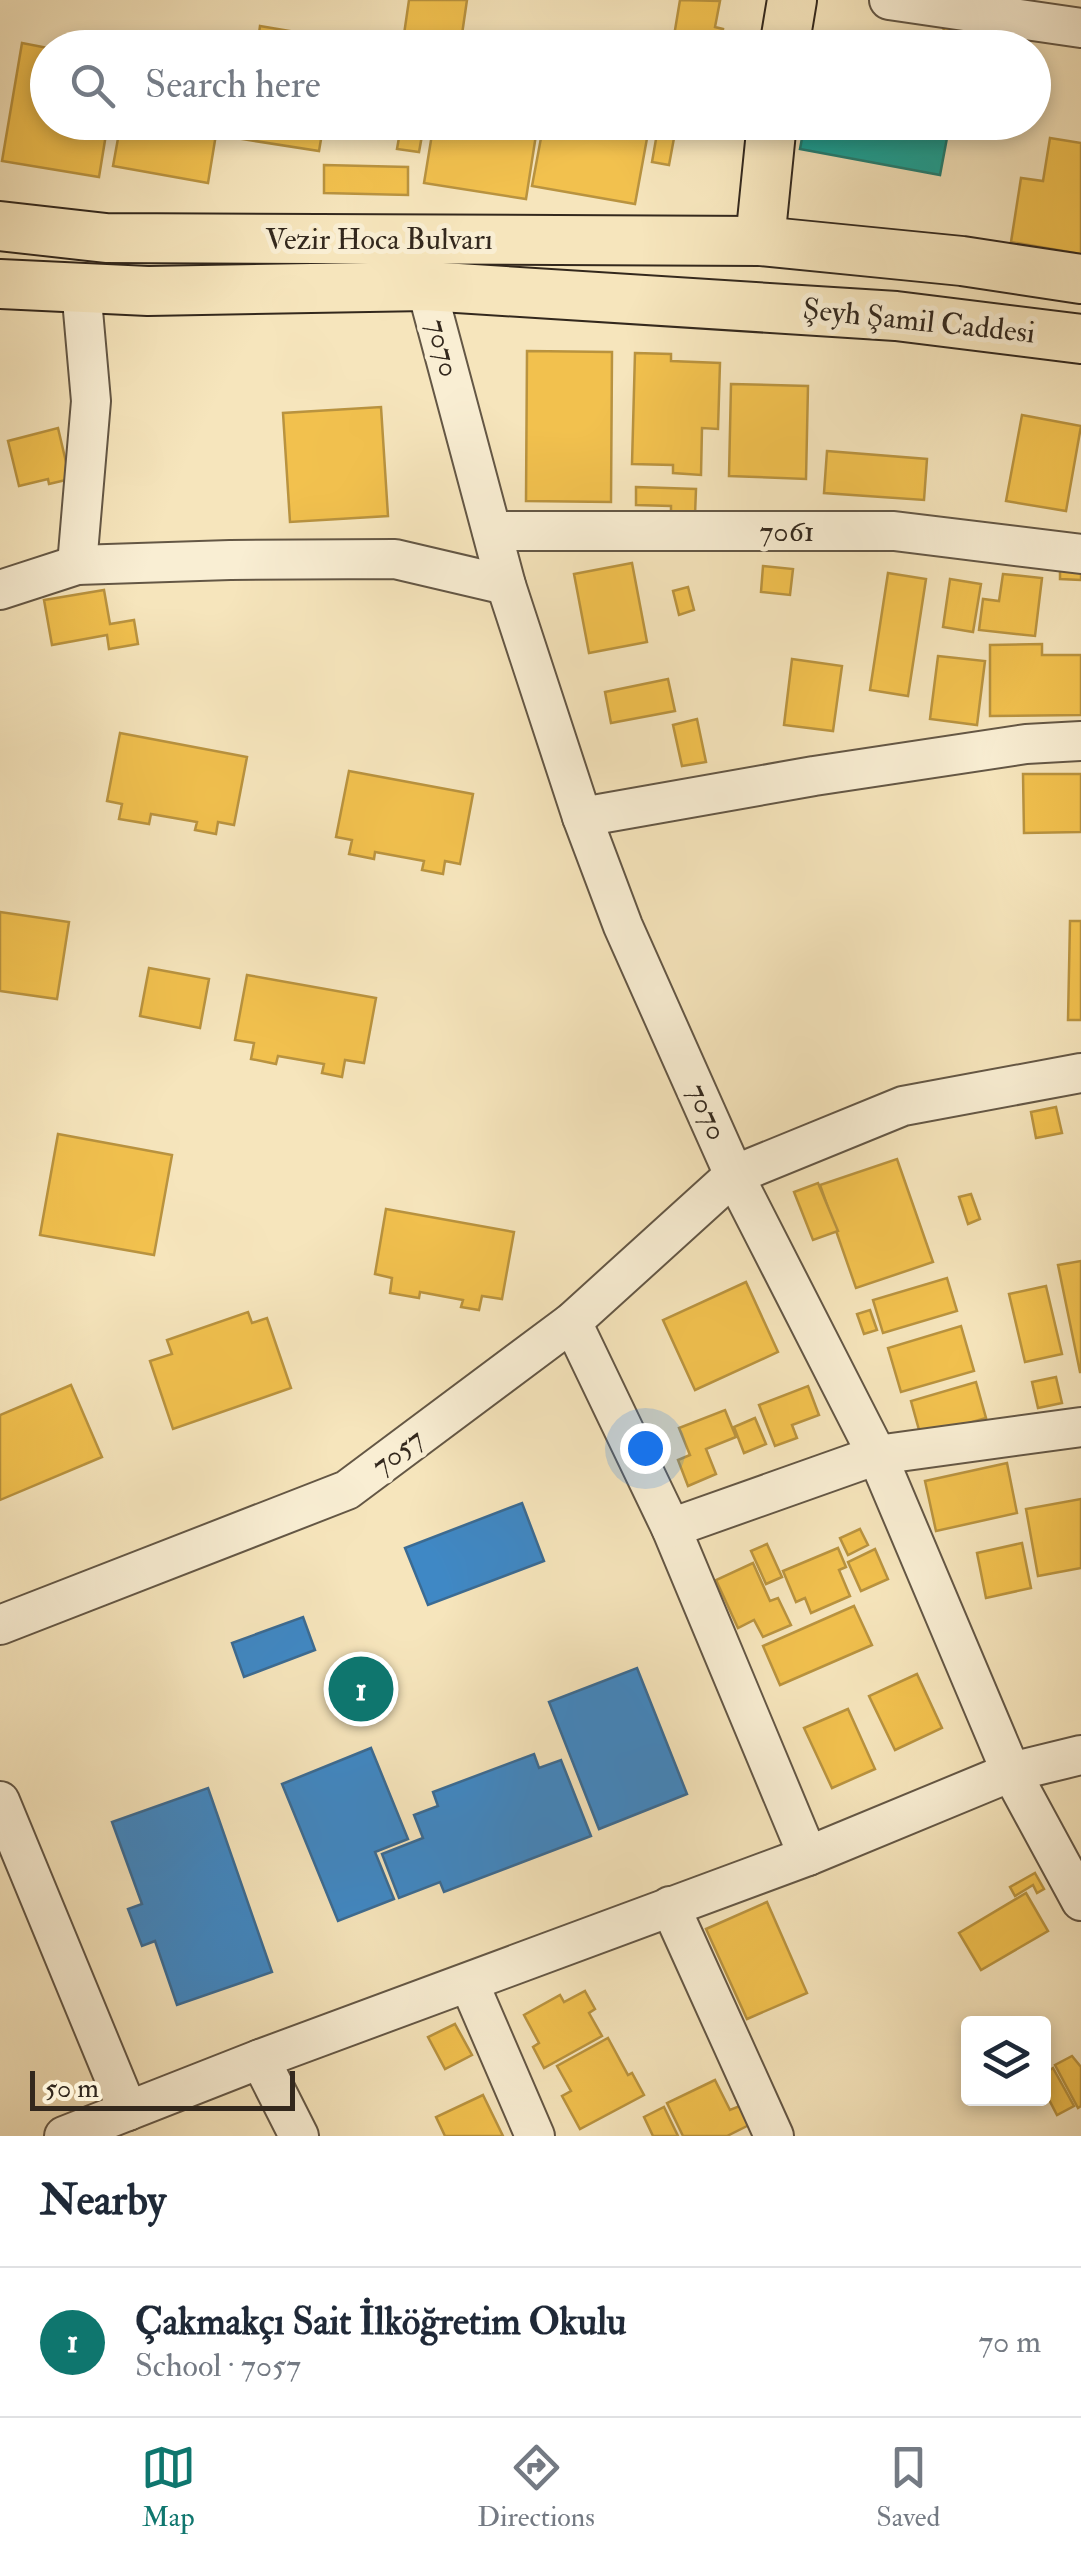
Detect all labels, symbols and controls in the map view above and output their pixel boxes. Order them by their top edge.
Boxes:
search box [30,30,1051,140]
icon: search [65,58,120,113]
text: Search here [145,61,321,109]
street label: Vezir Hoca Bulvarı [265,221,493,258]
street label: Şeyh Şamil Caddesi [801,290,1037,352]
street label: 7070 [418,315,468,381]
street label: 7061 [760,513,814,550]
street label: 7070 [678,1078,736,1146]
street label: 7057 [364,1420,432,1484]
your location [620,1423,671,1474]
pin: 1 [328,1652,394,1726]
map controls [961,2016,1051,2106]
button: layers [961,2016,1051,2106]
scale bar [30,2066,295,2110]
text: 50 m [45,2071,99,2106]
text: Nearby [40,2175,166,2227]
text: Çakmakçı Sait İlköğretim Okulu [135,2298,626,2346]
text: 1 [67,2322,78,2362]
text: 70 m [978,2322,1041,2362]
text: School · 7057 [135,2346,301,2386]
tab: Map [141,2440,196,2535]
tab: Directions [477,2440,595,2535]
tab: Saved [876,2440,940,2535]

